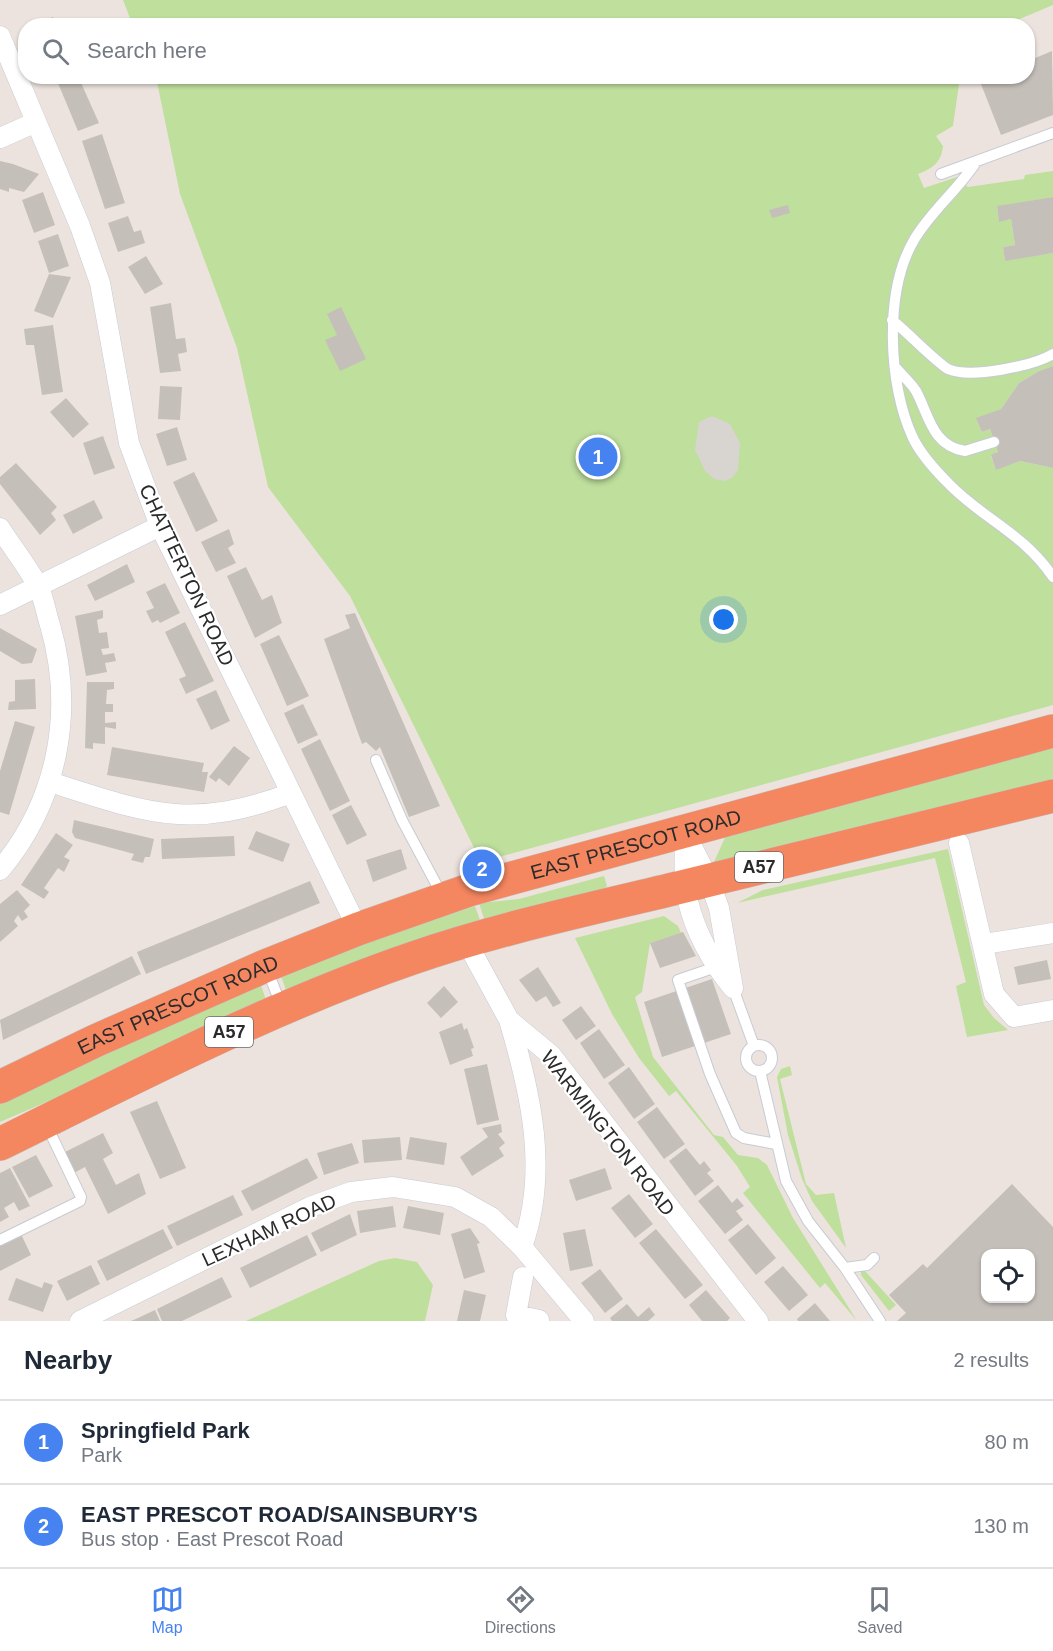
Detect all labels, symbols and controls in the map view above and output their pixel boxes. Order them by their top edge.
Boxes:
search box [18,18,1035,84]
icon: search [39,35,72,68]
text: Search here [87,38,207,63]
pin: 1 [578,434,618,480]
street label: CHATTERTON ROAD [135,481,239,669]
your location [709,605,738,634]
street label: EAST PRESCOT ROAD [528,805,743,884]
pin: 2 [462,846,502,892]
road number: A57 [735,852,783,882]
street label: EAST PRESCOT ROAD [74,951,281,1059]
road number: A57 [205,1017,253,1047]
street label: WARMINGTON ROAD [537,1046,679,1220]
street label: LEXHAM ROAD [198,1189,340,1271]
map controls [981,1249,1035,1303]
button: locate [981,1249,1035,1303]
text: Nearby [24,1345,112,1375]
text: 2 results [953,1349,1029,1371]
text: Springfield Park [81,1418,250,1443]
text: 1 [38,1431,49,1453]
text: 80 m [985,1431,1029,1453]
text: Park [81,1444,122,1466]
text: EAST PRESCOT ROAD/SAINSBURY'S [81,1502,478,1527]
text: 2 [38,1515,49,1537]
text: 130 m [973,1515,1029,1537]
text: Bus stop · East Prescot Road [81,1528,343,1550]
tab: Map [151,1583,184,1637]
tab: Directions [485,1583,556,1637]
tab: Saved [857,1583,902,1637]

